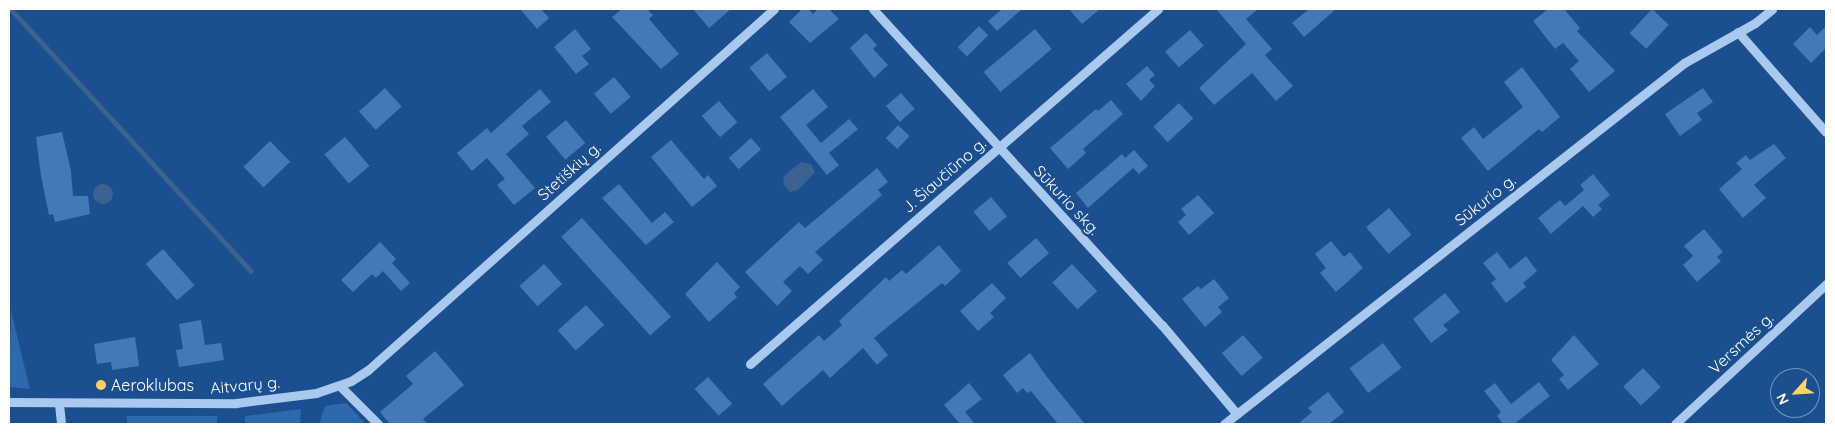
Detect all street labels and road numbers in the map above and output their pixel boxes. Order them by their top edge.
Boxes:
street label: J. Šiaučiūno g. [898,133,990,217]
street label: Stetiškių g. [534,138,604,204]
street label: Sūkurio skg. [1030,161,1104,239]
street label: Sūkurio g. [1451,170,1519,230]
street label: Versmės g. [1705,308,1777,378]
street label: Aitvarų g. [209,372,281,398]

